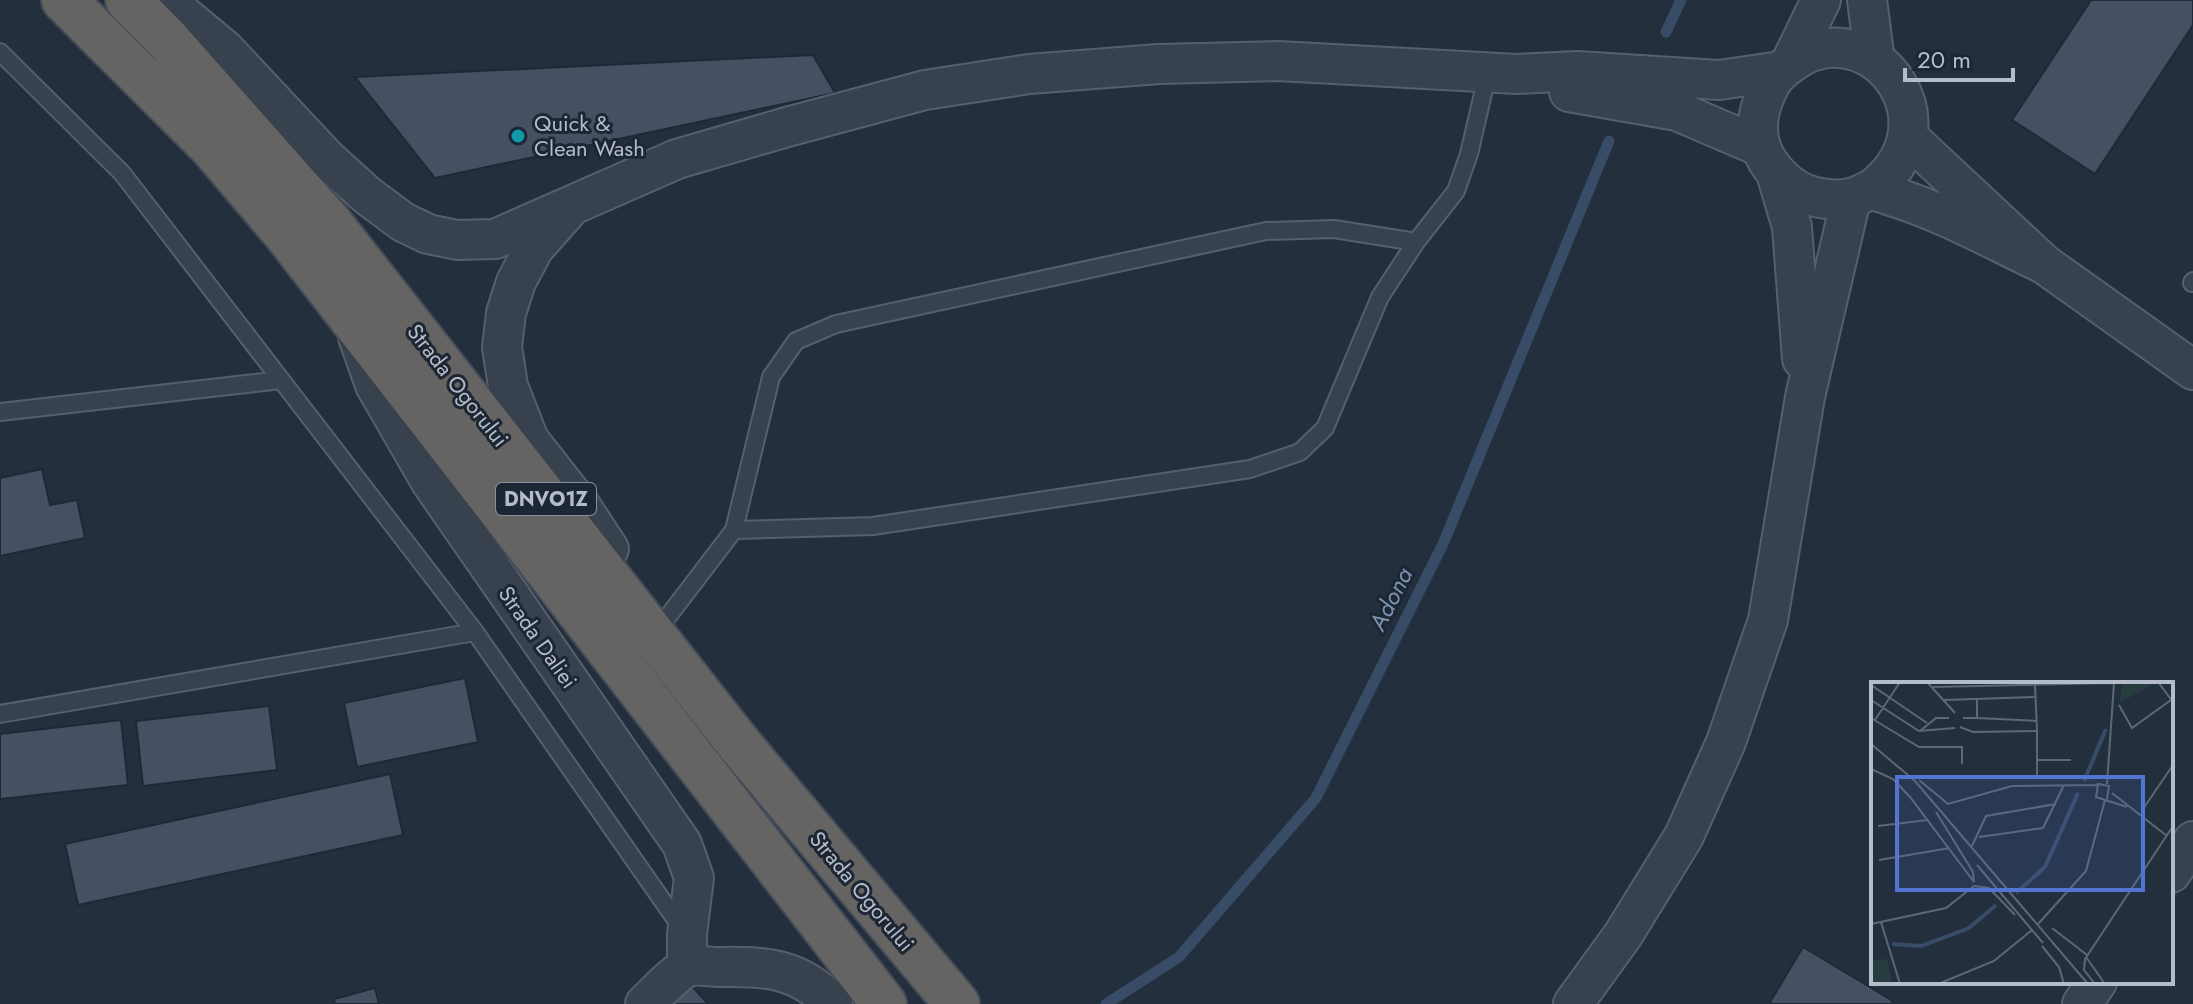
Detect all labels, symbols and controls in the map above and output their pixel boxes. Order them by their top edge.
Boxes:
scale bar [1905,32,2013,82]
text: 20 m [1917,42,1971,77]
place label: Quick & Clean Wash [534,107,645,164]
marker: Quick & Clean Wash [509,127,527,145]
street label: Strada Ogorului [400,317,516,453]
road number: DNVO1Z [496,483,596,515]
water label: Adona [1359,561,1421,637]
street label: Strada Daliei [491,579,585,695]
inset map [1871,682,2173,984]
street label: Strada Ogorului [802,824,922,958]

